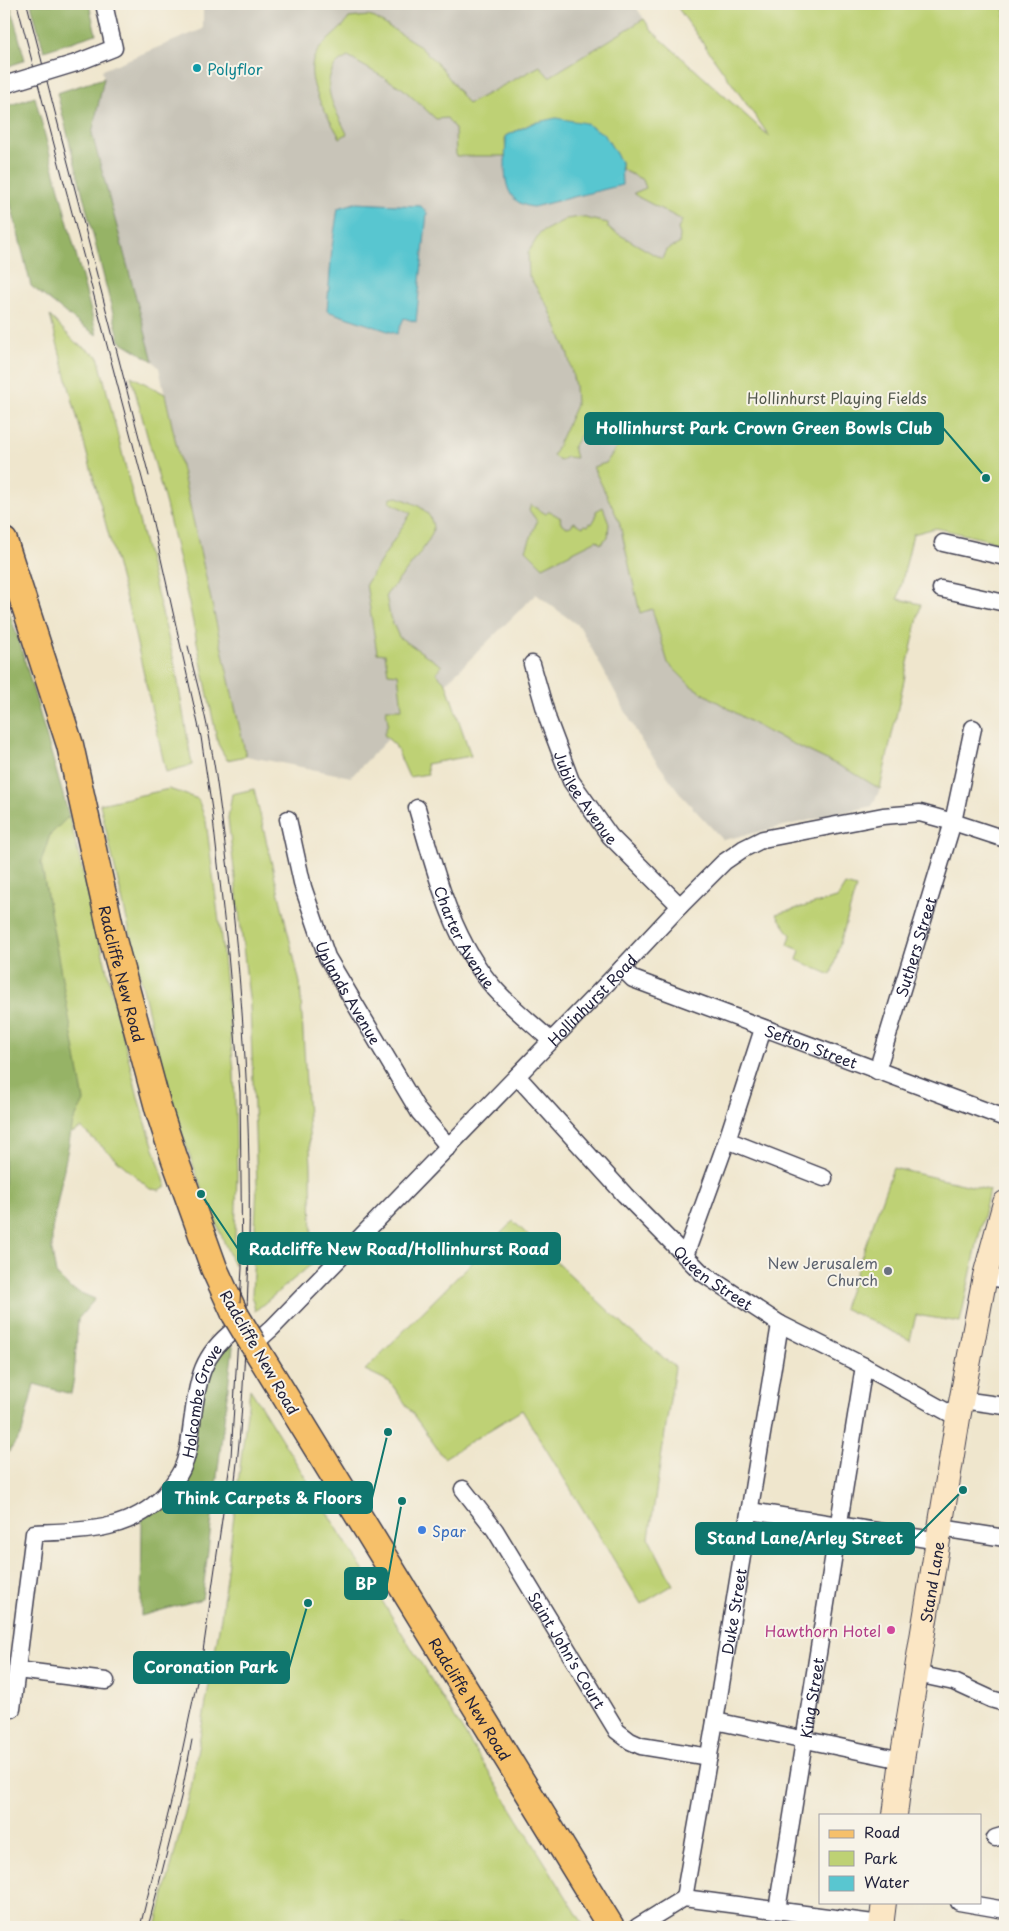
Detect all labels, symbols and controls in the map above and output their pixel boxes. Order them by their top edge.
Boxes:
place label: Polyflor [207,57,263,80]
marker: Polyflor [191,62,203,74]
park label: Hollinhurst Playing Fields [747,386,927,409]
callout: Hollinhurst Park Crown Green Bowls Club [585,413,943,444]
text: Hollinhurst Park Crown Green Bowls Club [596,415,932,439]
street label: Jubilee Avenue [549,747,624,850]
street label: Charter Avenue [429,882,501,993]
street label: Suthers Street [889,894,941,1000]
street label: Radcliffe New Road [94,903,151,1045]
street label: Uplands Avenue [311,938,387,1048]
street label: Hollinhurst Road [542,948,642,1050]
street label: Sefton Street [762,1018,861,1073]
callout: Radcliffe New Road/Hollinhurst Road [238,1233,560,1264]
text: Radcliffe New Road/Hollinhurst Road [249,1236,549,1260]
street label: Queen Street [669,1240,758,1315]
place label: New Jerusalem Church [767,1251,878,1291]
marker: New Jerusalem Church [882,1265,894,1277]
street label: Radcliffe New Road [215,1285,305,1419]
street label: Holcombe Grove [175,1338,227,1460]
callout: Think Carpets & Floors [163,1482,372,1513]
text: Think Carpets & Floors [174,1485,362,1509]
place label: Spar [432,1519,466,1542]
callout: Stand Lane/Arley Street [696,1523,914,1554]
marker: Spar [416,1524,428,1536]
text: Stand Lane/Arley Street [707,1525,903,1549]
street label: Stand Lane [913,1539,949,1624]
street label: Duke Street [715,1566,751,1656]
callout: BP [345,1568,387,1599]
text: BP [355,1571,377,1595]
street label: Saint John's Court [523,1587,612,1712]
place label: Hawthorn Hotel [765,1619,881,1642]
marker: Hawthorn Hotel [885,1624,897,1636]
street label: Radcliffe New Road [424,1633,517,1764]
callout: Coronation Park [134,1652,289,1683]
text: Coronation Park [144,1654,279,1678]
street label: King Street [793,1656,829,1740]
legend [819,1814,982,1904]
text: Road [864,1820,900,1843]
text: Park [864,1846,898,1869]
text: Water [864,1870,909,1893]

